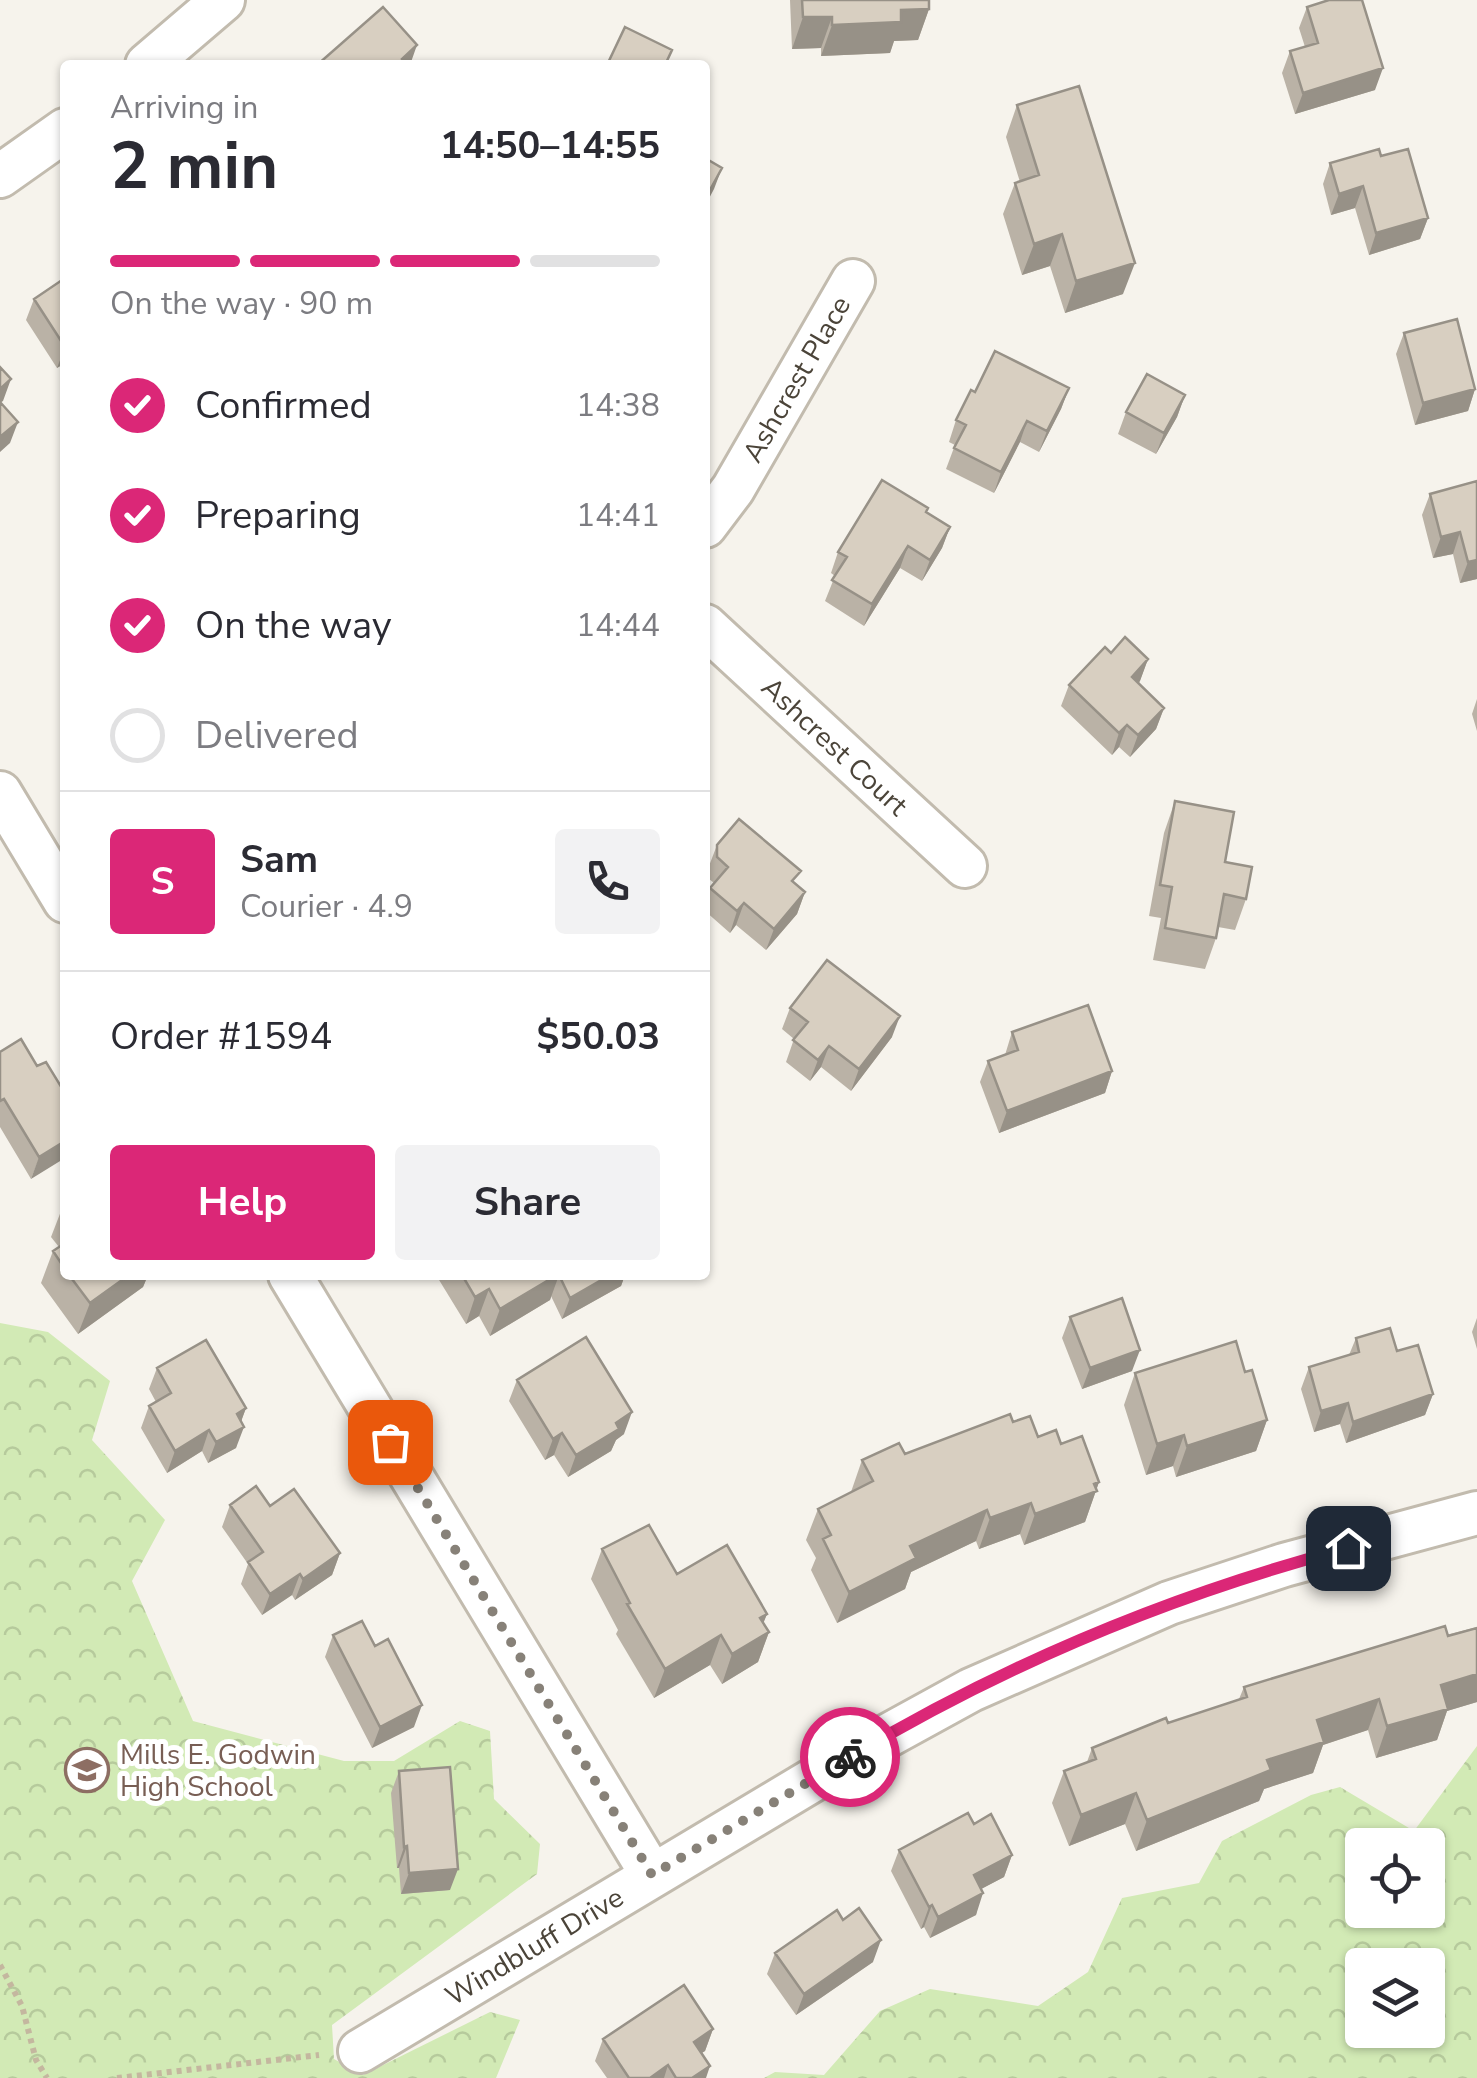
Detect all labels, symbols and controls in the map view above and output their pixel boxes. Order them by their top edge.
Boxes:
text: Arriving in [110,86,258,129]
text: 14:50–14:55 [440,120,660,171]
text: 2 min [110,122,278,211]
text: On the way · 90 m [110,282,373,325]
street label: Ashcrest Place [734,289,860,470]
icon: check [110,378,165,433]
text: Confirmed [195,380,372,431]
text: 14:38 [576,384,660,427]
icon: check [110,488,165,543]
text: Preparing [195,490,361,541]
text: 14:41 [576,494,660,537]
icon: check [110,598,165,653]
text: On the way [195,600,391,651]
text: 14:44 [576,604,660,647]
street label: Ashcrest Court [753,669,916,825]
text: Delivered [195,710,359,761]
button: phone [555,829,660,934]
text: Sam [240,834,318,885]
text: S [151,856,174,907]
text: Courier · 4.9 [240,885,413,928]
text: Order #1594 [110,1011,332,1062]
text: $50.03 [537,1011,660,1062]
button: Help [110,1145,375,1260]
button: Share [395,1145,660,1260]
pin [348,1400,433,1485]
icon: bag [363,1415,418,1470]
pin [1306,1506,1391,1591]
icon: home [1321,1521,1376,1576]
courier [800,1707,900,1807]
icon: bike [823,1730,878,1785]
place label: Mills E. Godwin High School [120,1736,316,1806]
school or university icon: Mills E. Godwin High School [64,1747,110,1793]
map controls [1345,1828,1445,2048]
button: locate [1345,1828,1445,1928]
street label: Windbluff Drive [438,1879,631,2015]
button: layers [1345,1948,1445,2048]

